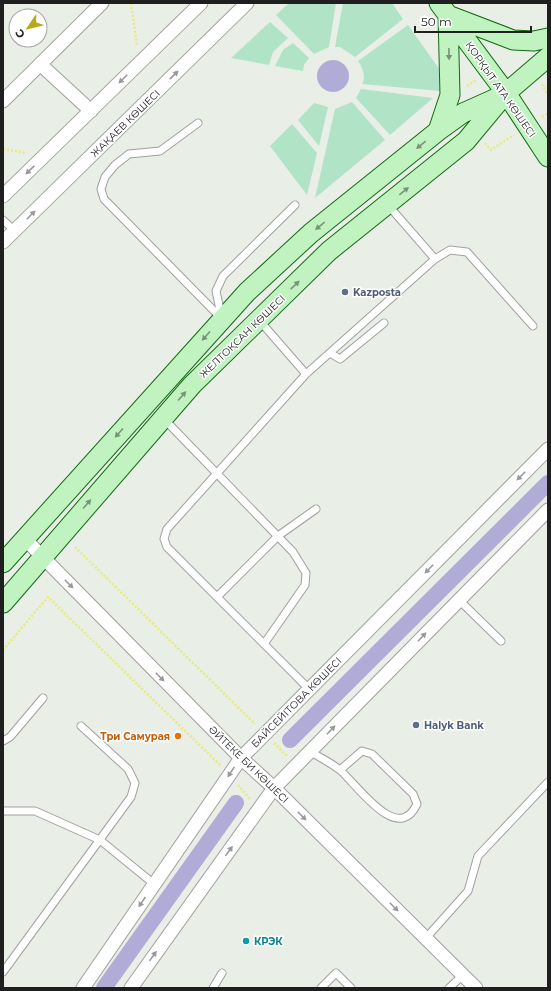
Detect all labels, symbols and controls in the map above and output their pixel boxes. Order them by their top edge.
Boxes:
north arrow [8,8,48,48]
scale bar [415,8,531,34]
text: 50 m [421,14,452,29]
text: С [12,26,28,41]
street label: ҚОРҚЫТ АТА КӨШЕСІ [463,39,539,140]
one-way arrow [446,48,452,61]
one-way arrow [169,70,179,80]
one-way arrow [118,74,128,84]
street label: ЖАҚАЕВ КӨШЕСІ [88,87,163,160]
one-way arrow [415,141,426,149]
one-way arrow [25,165,35,175]
one-way arrow [398,187,409,196]
one-way arrow [26,210,36,220]
one-way arrow [314,222,325,231]
one-way arrow [290,280,300,290]
place label: Kazposta [353,286,401,299]
marker: Kazposta [340,287,350,297]
street label: ЖЕЛТОҚСАН КӨШЕСІ [197,292,288,381]
one-way arrow [202,331,211,342]
one-way arrow [178,391,187,401]
one-way arrow [114,428,124,438]
one-way arrow [516,471,525,481]
one-way arrow [83,499,92,509]
one-way arrow [424,564,434,574]
one-way arrow [64,579,74,589]
one-way arrow [417,632,427,642]
street label: БАЙСЕЙІТОВА КӨШЕСІ [248,654,344,750]
one-way arrow [156,672,165,682]
place label: Halyk Bank [424,719,484,732]
marker: Halyk Bank [411,720,421,730]
street label: ӘЙТЕКЕ БИ КӨШЕСІ [206,723,291,806]
one-way arrow [326,725,336,735]
place label: Три Самурая [100,730,170,743]
marker: Три Самурая [173,731,183,741]
one-way arrow [227,767,235,777]
one-way arrow [297,811,307,820]
one-way arrow [225,845,233,856]
one-way arrow [138,897,146,908]
one-way arrow [389,902,399,912]
place label: КРЭК [254,935,283,948]
marker: КРЭК [241,936,251,946]
one-way arrow [149,951,157,962]

